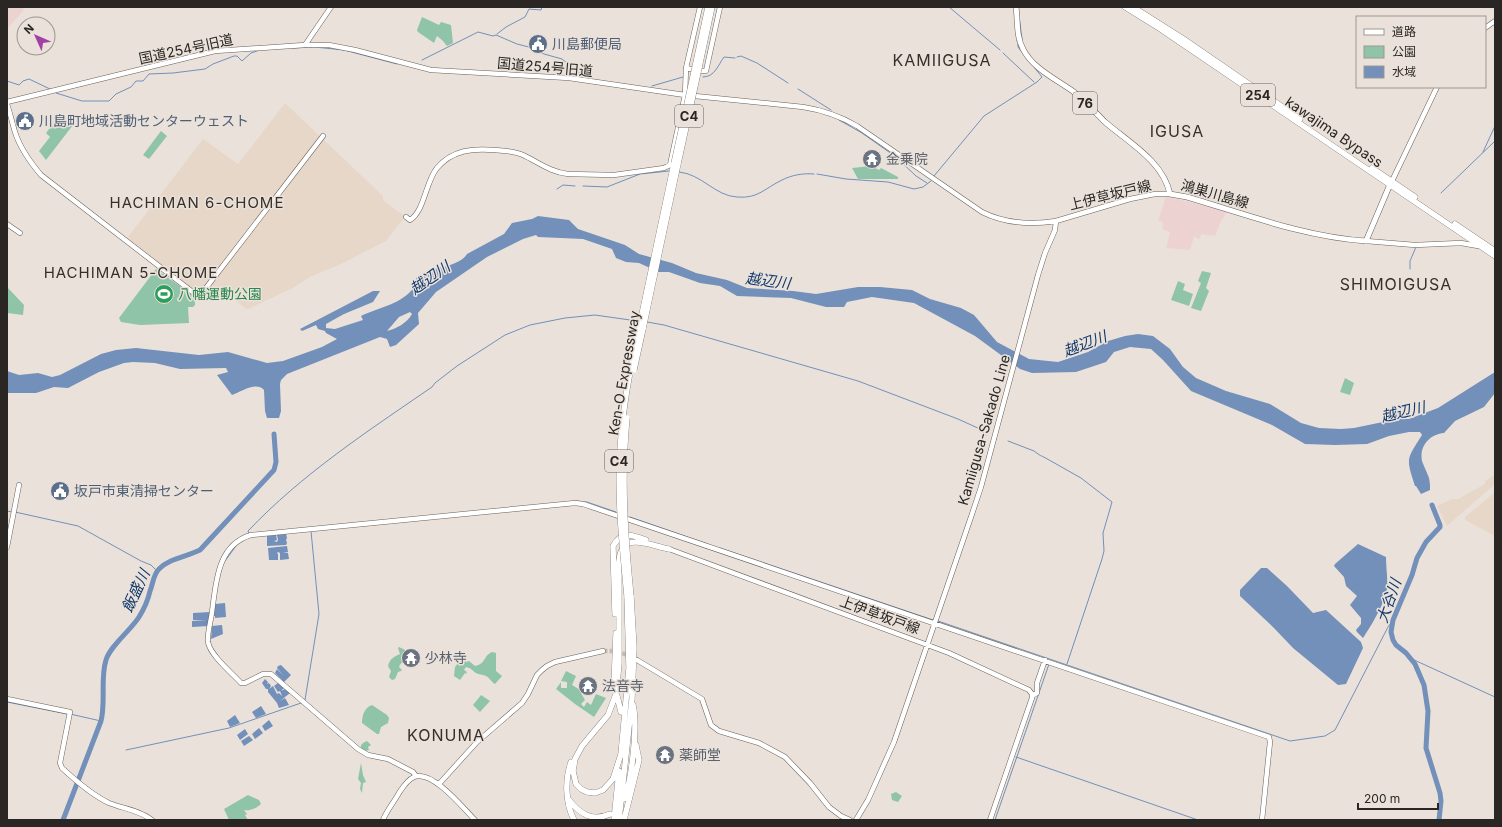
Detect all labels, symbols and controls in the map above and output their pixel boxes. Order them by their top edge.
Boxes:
north arrow [16,16,56,56]
legend [1356,16,1486,88]
text: N [21,21,37,37]
text: 道路 [1392,24,1416,39]
street label: 国道254号旧道 [137,30,235,67]
public building icon: 川島郵便局 [527,33,549,55]
place label: 川島郵便局 [552,35,622,52]
text: 公園 [1392,44,1416,59]
district label: KAMIIGUSA [893,50,991,70]
street label: 国道254号旧道 [496,54,594,79]
text: 水域 [1392,64,1416,79]
road number: 254 [1241,84,1275,106]
road number: 76 [1073,92,1097,114]
street label: kawajima Bypass [1282,93,1386,171]
road number: C4 [675,105,703,127]
public building icon: 川島町地域活動センターウェスト [14,110,36,132]
place label: 川島町地域活動センターウェスト [39,112,249,129]
district label: IGUSA [1150,121,1204,141]
temple icon: 金乗院 [861,148,883,170]
place label: 金乗院 [886,150,928,167]
street label: 上伊草坂戸線 [1067,176,1153,213]
street label: 鴻巣川島線 [1179,176,1251,211]
district label: HACHIMAN 6-CHOME [110,193,284,212]
water label: 越辺川 [406,256,455,298]
district label: HACHIMAN 5-CHOME [44,263,218,282]
water label: 越辺川 [745,268,794,293]
district label: SHIMOIGUSA [1340,274,1452,294]
sports icon: 八幡運動公園 [153,283,175,305]
place label: 八幡運動公園 [178,285,262,302]
street label: Ken-O Expressway [604,309,643,436]
water label: 越辺川 [1060,326,1111,360]
street label: Kamiigusa-Sakado Line [954,353,1013,507]
water label: 越辺川 [1379,397,1429,426]
road number: C4 [605,450,633,472]
public building icon: 坂戸市東清掃センター [49,480,71,502]
place label: 坂戸市東清掃センター [74,482,214,499]
water label: 飯盛川 [117,565,155,615]
water label: 大谷川 [1372,575,1405,625]
street label: 上伊草坂戸線 [838,592,923,637]
temple icon: 少林寺 [400,647,422,669]
place label: 少林寺 [425,649,467,666]
temple icon: 法音寺 [577,675,599,697]
place label: 法音寺 [602,677,644,694]
district label: KONUMA [407,725,485,745]
temple icon: 薬師堂 [654,744,676,766]
place label: 薬師堂 [679,746,721,763]
scale bar [1358,785,1438,811]
text: 200 m [1364,791,1400,806]

